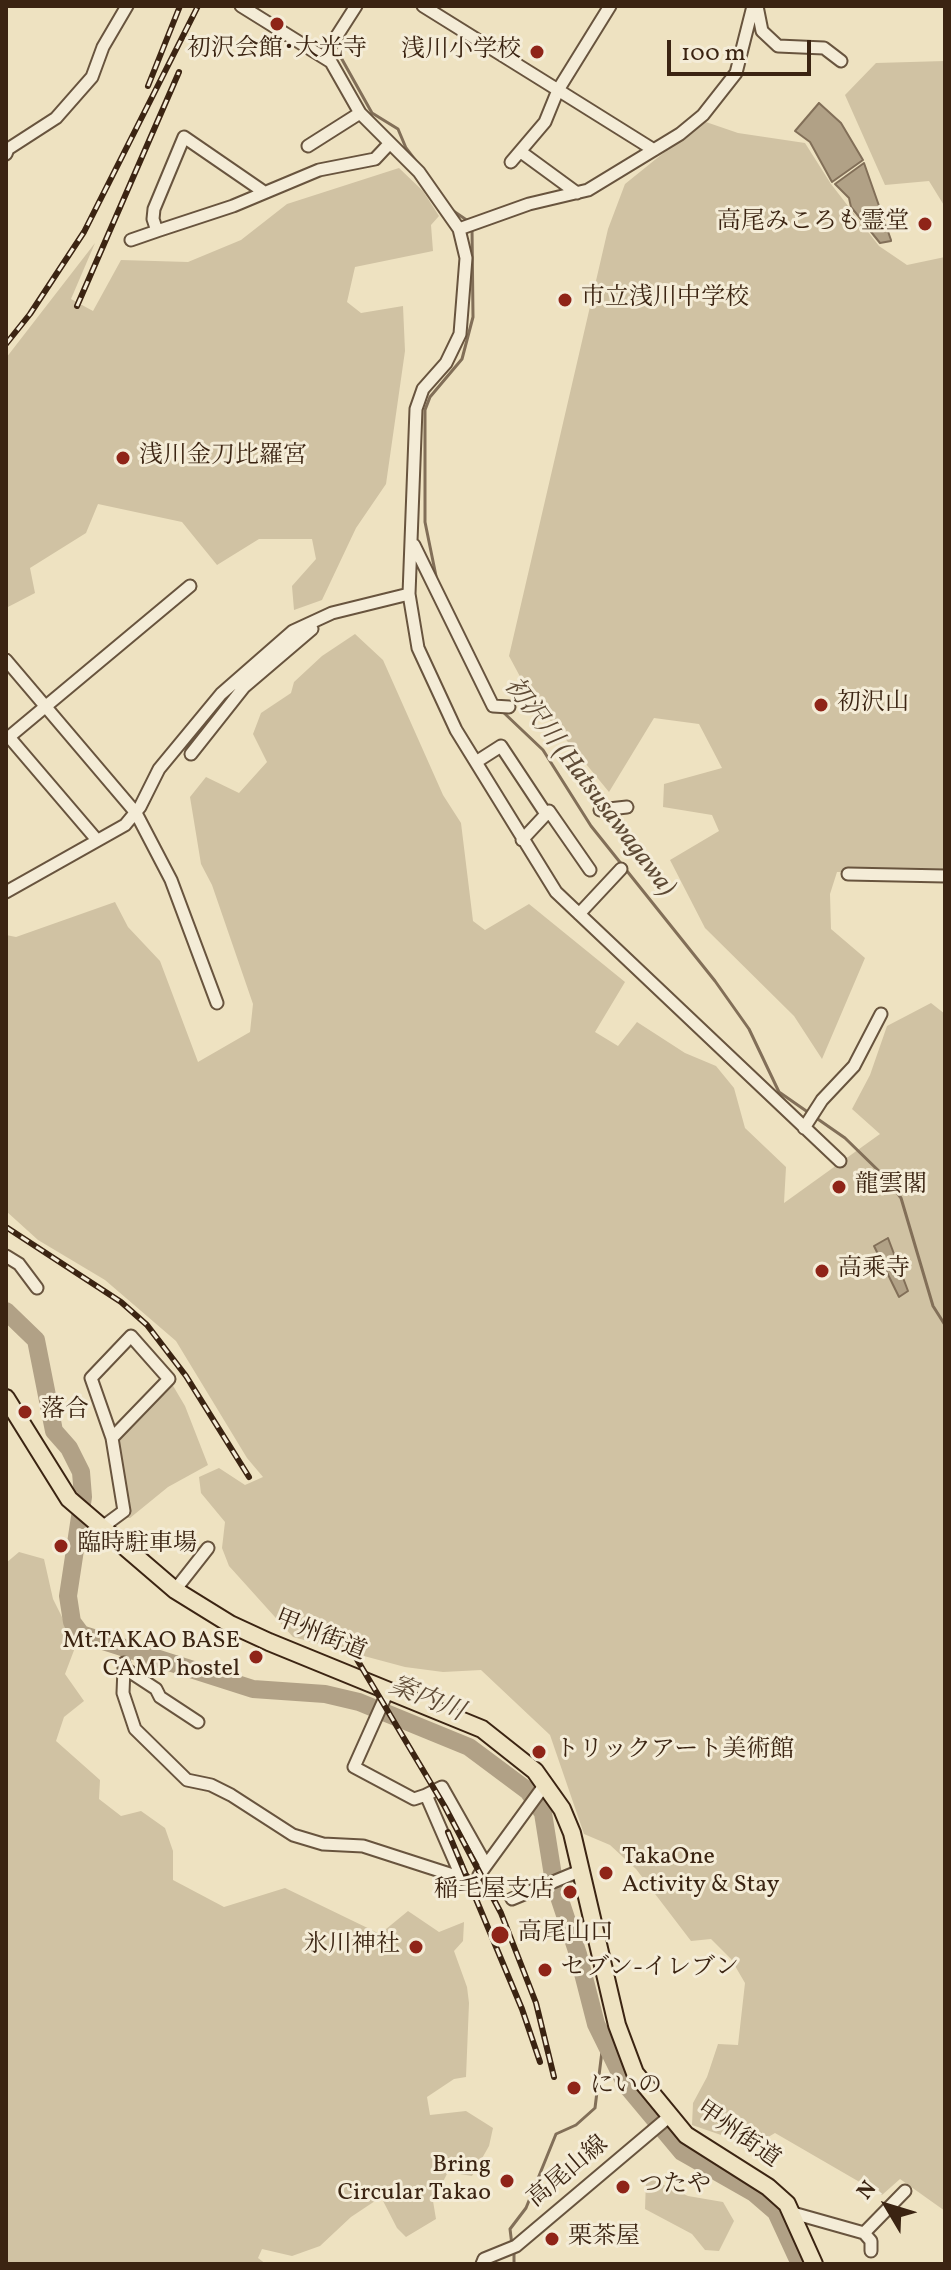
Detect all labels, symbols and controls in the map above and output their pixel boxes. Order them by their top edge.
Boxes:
marker: 初沢会館･大光寺 [268,15,286,33]
scale bar [671,24,815,74]
place label: 初沢会館･大光寺 [187,37,367,65]
text: 100 m [681,37,746,71]
place label: 浅川小学校 [401,38,521,66]
marker: 浅川小学校 [528,43,546,61]
place label: 高尾みころも霊堂 [717,210,909,238]
marker: 高尾みころも霊堂 [916,215,934,233]
place label: 市立浅川中学校 [581,286,749,314]
marker: 市立浅川中学校 [556,291,574,309]
place label: 浅川金刀比羅宮 [139,444,307,472]
marker: 浅川金刀比羅宮 [114,449,132,467]
water label: 初沢川 (Hatsusawagawa) [495,672,681,904]
place label: 初沢山 [837,691,909,719]
marker: 初沢山 [812,696,830,714]
place label: 龍雲閣 [855,1173,927,1201]
marker: 龍雲閣 [830,1178,848,1196]
place label: 高乘寺 [838,1257,910,1285]
marker: 高乘寺 [813,1262,831,1280]
place label: 落合 [41,1398,89,1426]
marker: 落合 [16,1403,34,1421]
place label: 臨時駐車場 [77,1532,197,1560]
marker: 臨時駐車場 [52,1537,70,1555]
street label: 甲州街道 [270,1606,370,1668]
place label: Mt.TAKAO BASE CAMP hostel [62,1629,240,1685]
marker: Mt.TAKAO BASE CAMP hostel [247,1648,265,1666]
water label: 案内川 [384,1672,468,1730]
place label: トリックアート美術館 [555,1738,794,1766]
marker: トリックアート美術館 [530,1743,548,1761]
place label: TakaOne Activity & Stay [622,1845,779,1901]
marker: TakaOne Activity & Stay [597,1864,615,1882]
place label: 稲毛屋支店 [434,1878,554,1906]
marker: 稲毛屋支店 [561,1883,579,1901]
place label: 高尾山口 [518,1921,614,1949]
marker: 高尾山口 [489,1924,511,1946]
place label: 氷川神社 [304,1933,400,1961]
marker: 氷川神社 [407,1938,425,1956]
place label: セブン-イレブン [561,1956,739,1984]
marker: セブン-イレブン [536,1961,554,1979]
place label: にいの [590,2074,662,2102]
marker: にいの [565,2079,583,2097]
street label: 甲州街道 [689,2097,785,2175]
street label: 高尾山線 [523,2131,615,2215]
place label: Bring Circular Takao [337,2153,491,2209]
north arrow [847,2166,927,2246]
marker: Bring Circular Takao [498,2172,516,2190]
place label: つたや [639,2173,711,2201]
text: N [851,2175,885,2207]
marker: つたや [614,2178,632,2196]
place label: 栗茶屋 [568,2225,640,2253]
marker: 栗茶屋 [543,2230,561,2248]

